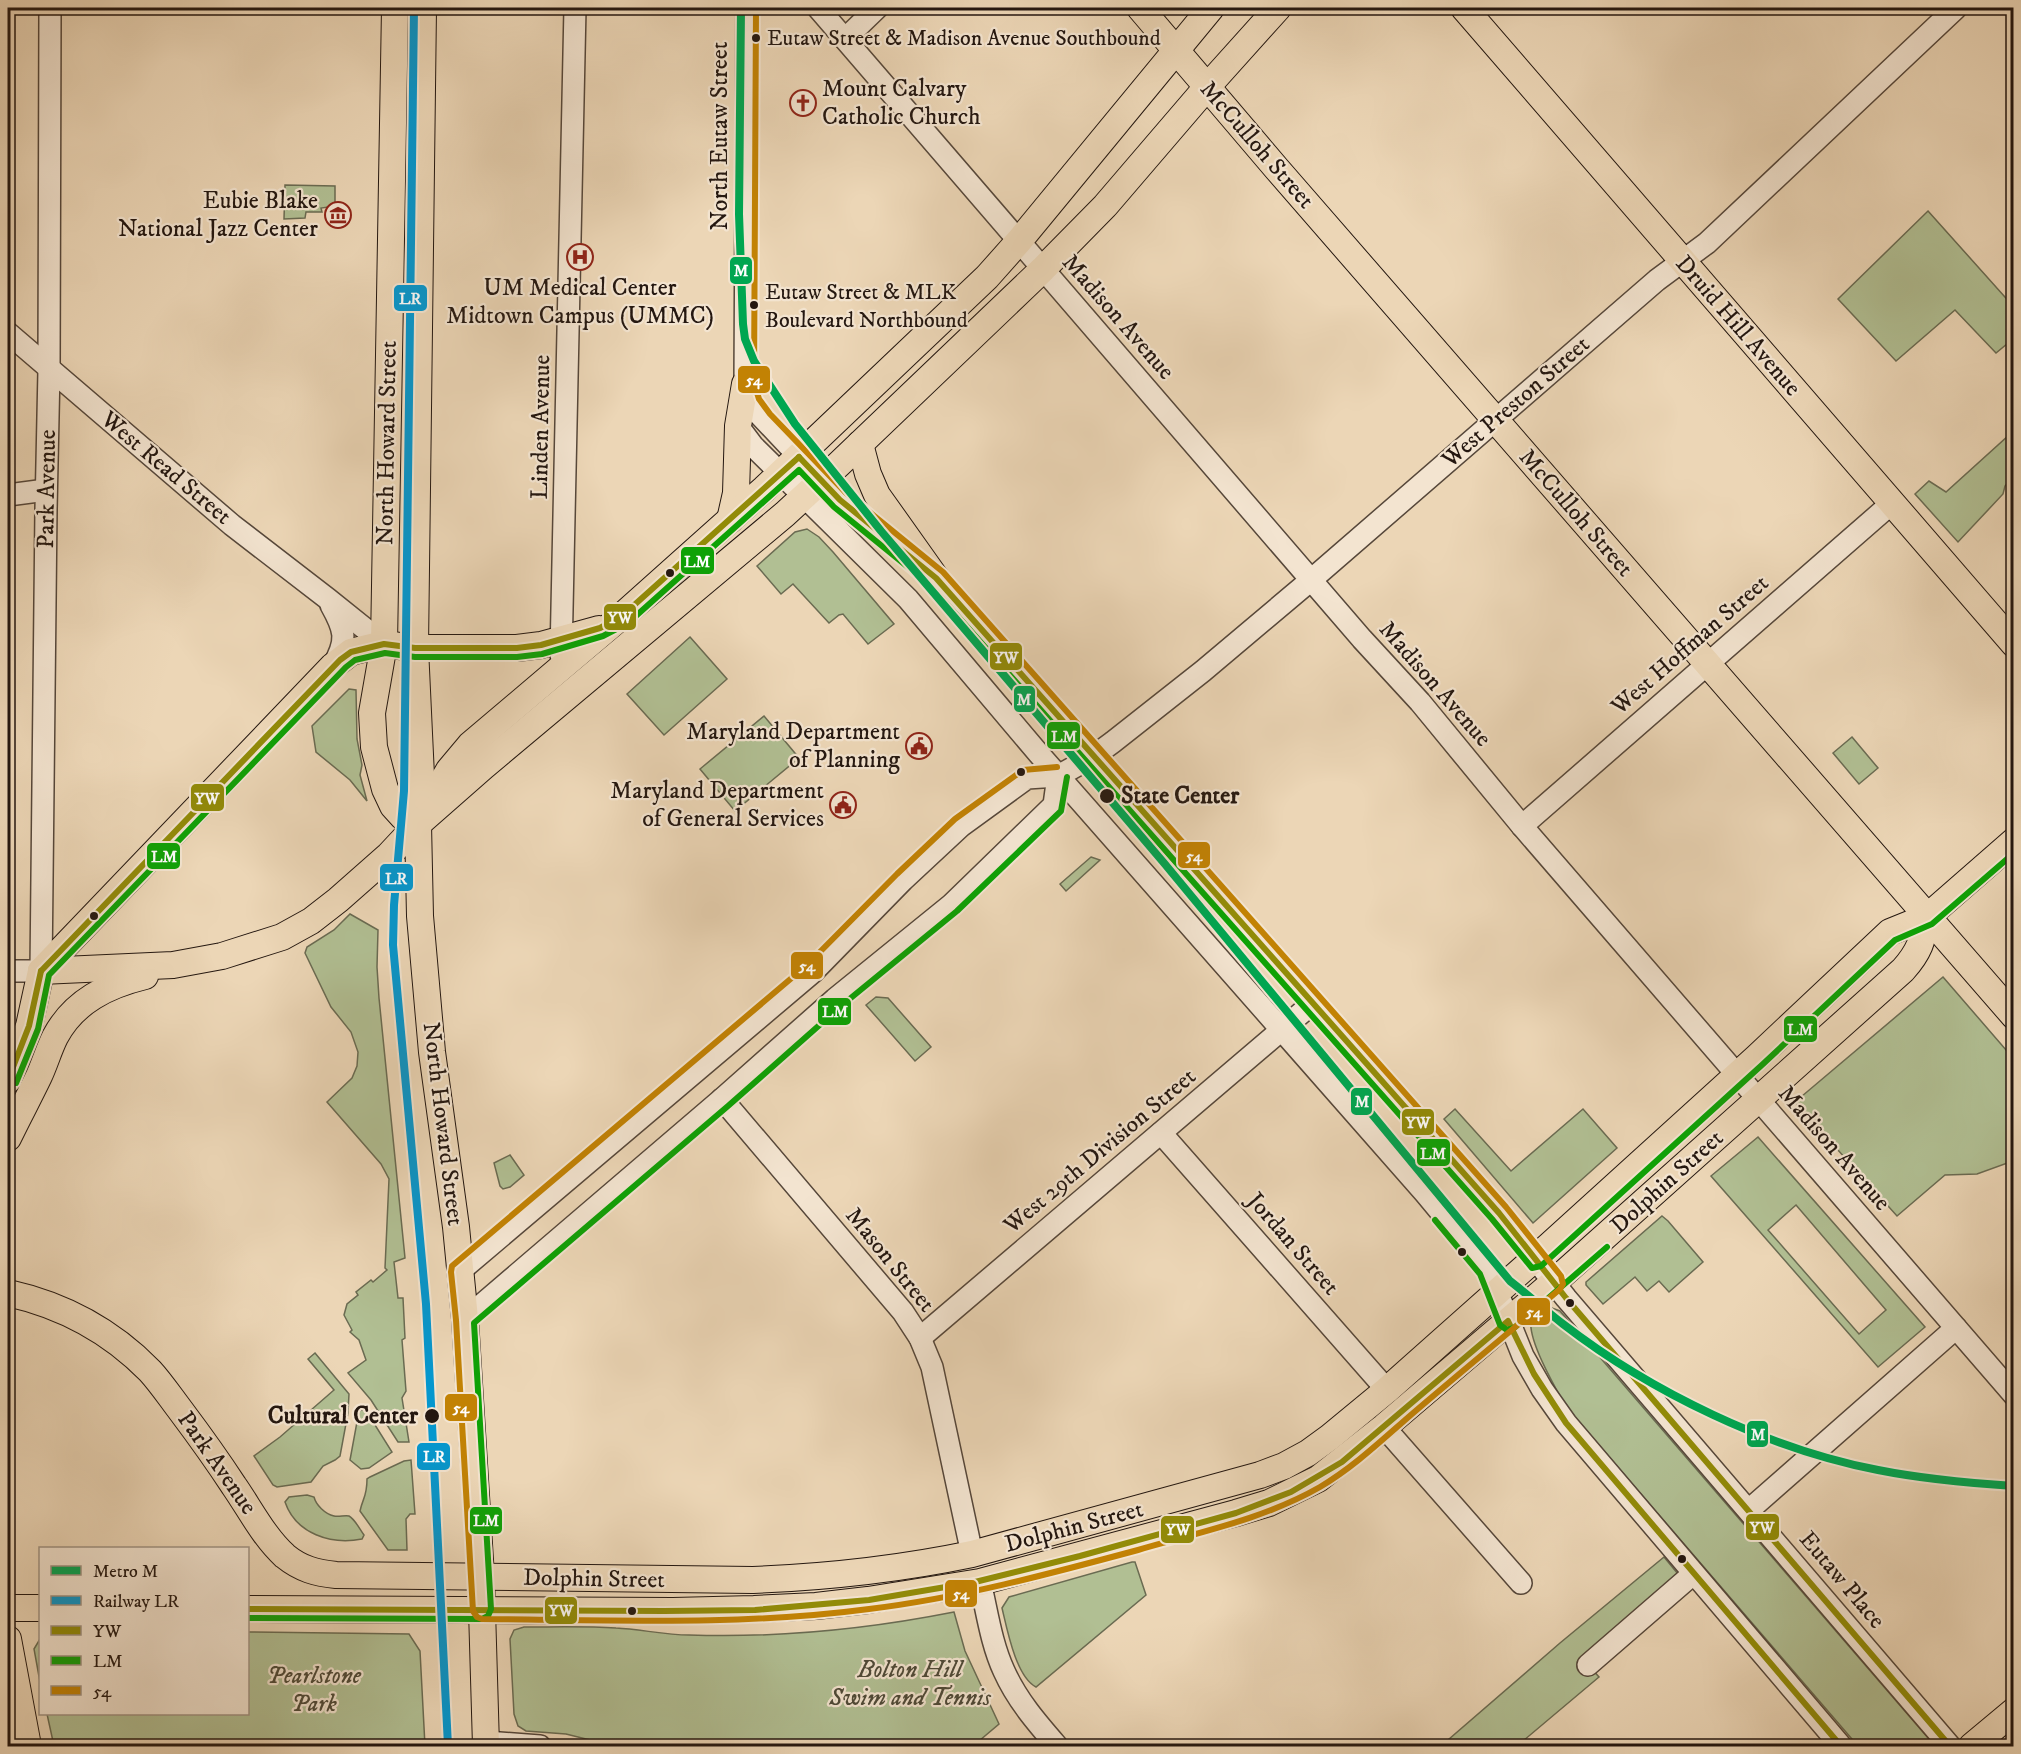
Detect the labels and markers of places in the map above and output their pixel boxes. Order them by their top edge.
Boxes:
place label: Eutaw Street & Madison Avenue Southbound [767,25,1161,52]
marker: Eutaw Street & Madison Avenue Southbound [750,32,762,44]
place label: Mount Calvary Catholic Church [822,74,981,132]
church icon: Mount Calvary Catholic Church [788,88,818,118]
place label: Eubie Blake National Jazz Center [118,186,318,244]
museum icon: Eubie Blake National Jazz Center [323,200,353,230]
hospital icon: UM Medical Center Midtown Campus (UMMC) [565,242,595,272]
place label: UM Medical Center Midtown Campus (UMMC) [446,273,714,331]
place label: Eutaw Street & MLK Boulevard Northbound [765,279,968,334]
marker: Eutaw Street & MLK Boulevard Northbound [748,299,760,311]
unlabelled marker [664,567,676,579]
place label: Maryland Department of Planning [686,717,900,775]
public building icon: Maryland Department of Planning [904,731,934,761]
unlabelled marker [1015,766,1027,778]
place label: Maryland Department of General Services [610,776,824,834]
place label: State Center [1121,781,1240,811]
marker: State Center [1098,787,1116,805]
public building icon: Maryland Department of General Services [828,790,858,820]
unlabelled marker [88,910,100,922]
unlabelled marker [1456,1246,1468,1258]
unlabelled marker [1564,1297,1576,1309]
place label: Cultural Center [268,1401,419,1431]
marker: Cultural Center [423,1407,441,1425]
unlabelled marker [1676,1553,1688,1565]
unlabelled marker [626,1605,638,1617]

